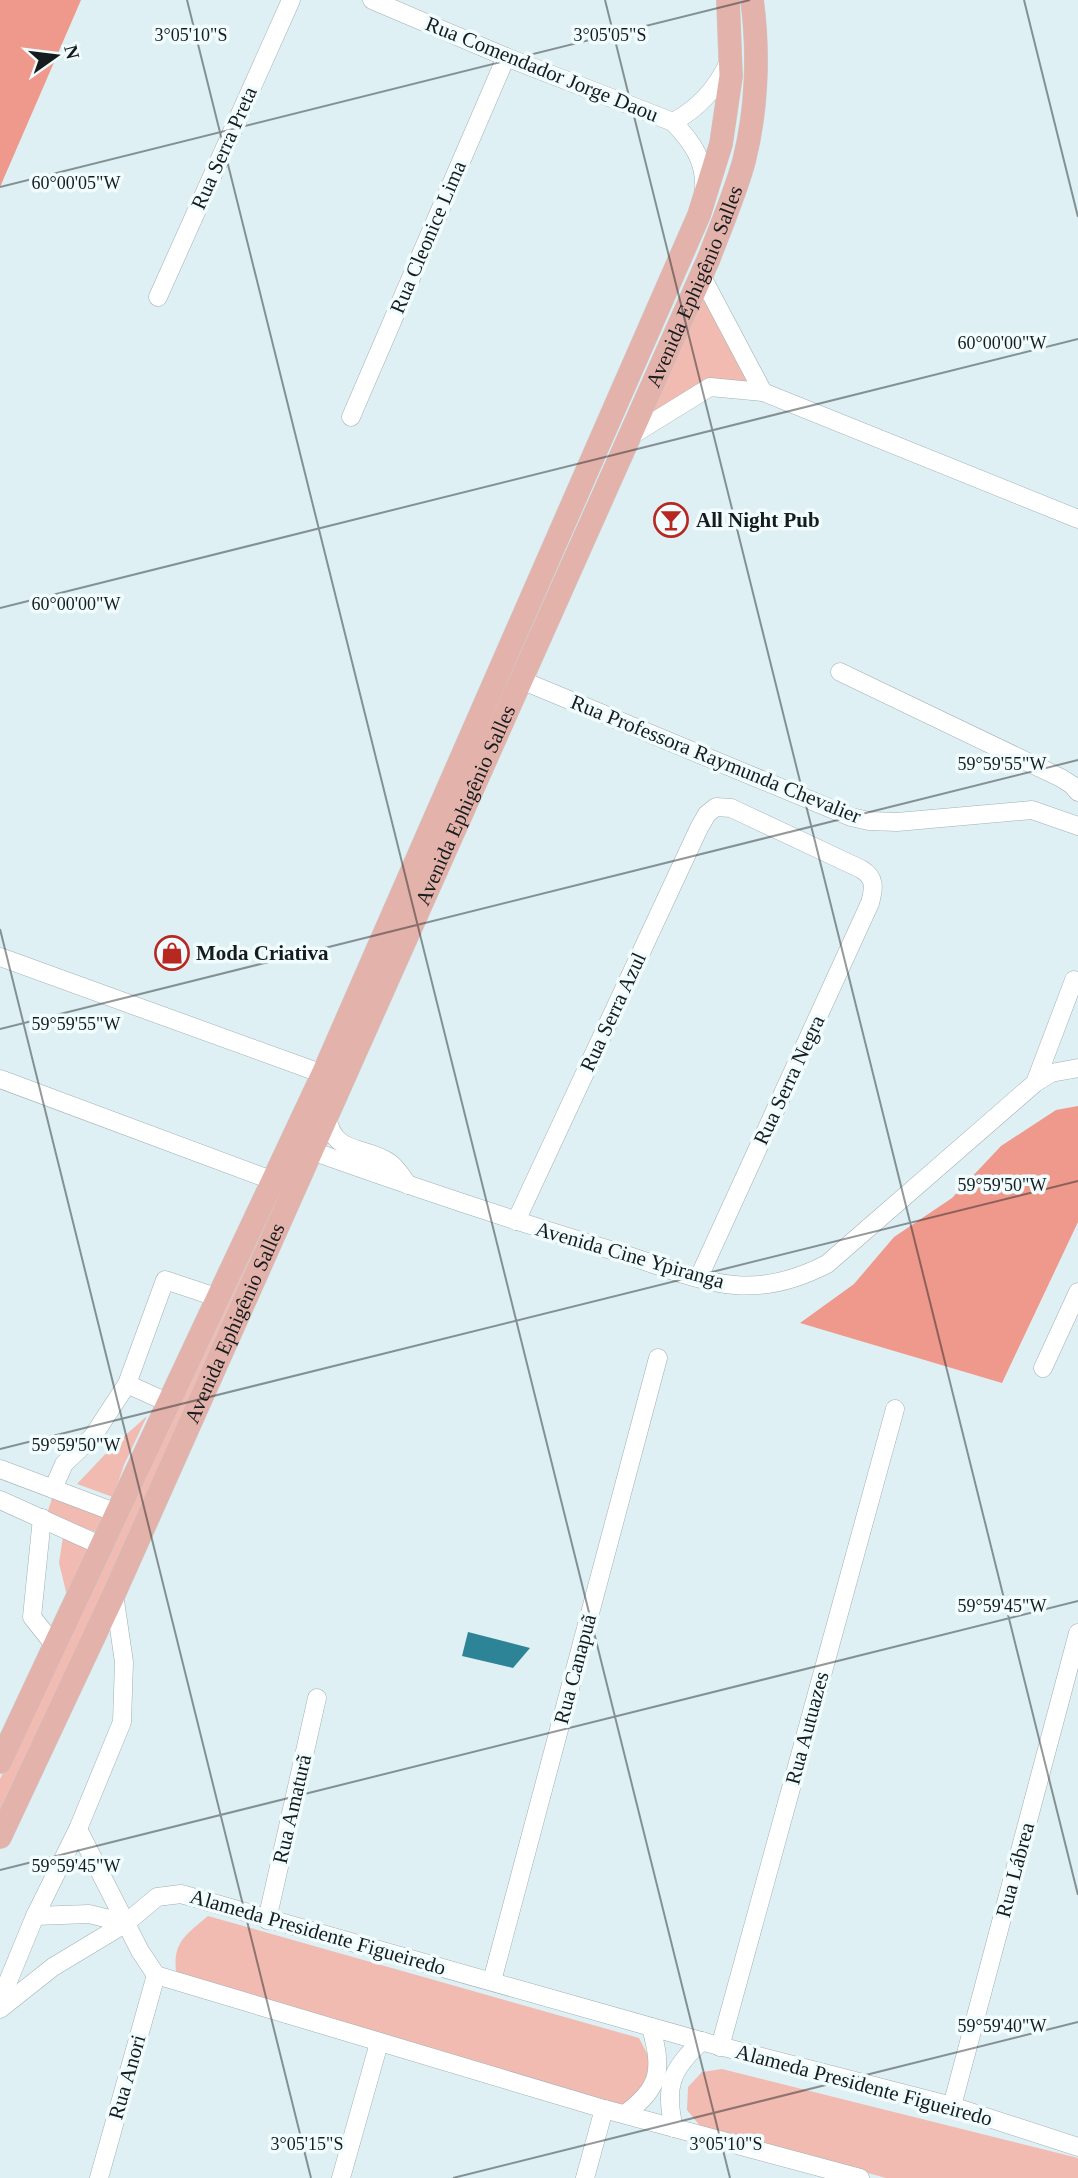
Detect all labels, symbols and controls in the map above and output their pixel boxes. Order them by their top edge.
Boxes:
street label: Rua Comendador Jorge Daou [422,11,662,127]
north arrow [21,21,91,91]
text: 3°05'10"S [155,25,227,45]
text: 3°05'05"S [574,25,646,45]
text: N [60,43,84,61]
street label: Rua Serra Preta [186,82,262,213]
street label: Rua Cleonice Lima [385,157,471,317]
text: 60°00'05"W [32,173,120,193]
street label: Avenida Ephigênio Salles [641,183,747,391]
text: 60°00'00"W [958,333,1046,353]
bar icon: All Night Pub [652,501,690,539]
place label: All Night Pub [696,508,820,532]
text: 60°00'00"W [32,594,120,614]
street label: Rua Professora Raymunda Chevalier [567,690,865,828]
street label: Avenida Ephigênio Salles [410,701,520,909]
text: 59°59'55"W [958,754,1046,774]
shop icon: Moda Criativa [153,934,191,972]
place label: Moda Criativa [196,941,329,965]
street label: Rua Serra Azul [575,949,651,1075]
street label: Rua Serra Negra [749,1011,830,1148]
text: 59°59'55"W [32,1014,120,1034]
text: 59°59'50"W [958,1175,1046,1195]
street label: Avenida Cine Ypiranga [533,1217,728,1294]
street label: Avenida Ephigênio Salles [180,1219,290,1427]
text: 59°59'50"W [32,1435,120,1455]
text: 59°59'45"W [958,1596,1046,1616]
street label: Rua Canapuã [549,1611,601,1726]
street label: Rua Autuazes [780,1669,834,1787]
street label: Rua Amaturã [268,1751,316,1866]
street label: Rua Lábrea [991,1819,1039,1920]
text: 59°59'45"W [32,1856,120,1876]
street label: Alameda Presidente Figueiredo [187,1884,449,1980]
text: 59°59'40"W [958,2016,1046,2036]
street label: Rua Anori [103,2032,151,2122]
street label: Alameda Presidente Figueiredo [733,2039,995,2131]
text: 3°05'15"S [271,2134,343,2154]
text: 3°05'10"S [690,2134,762,2154]

